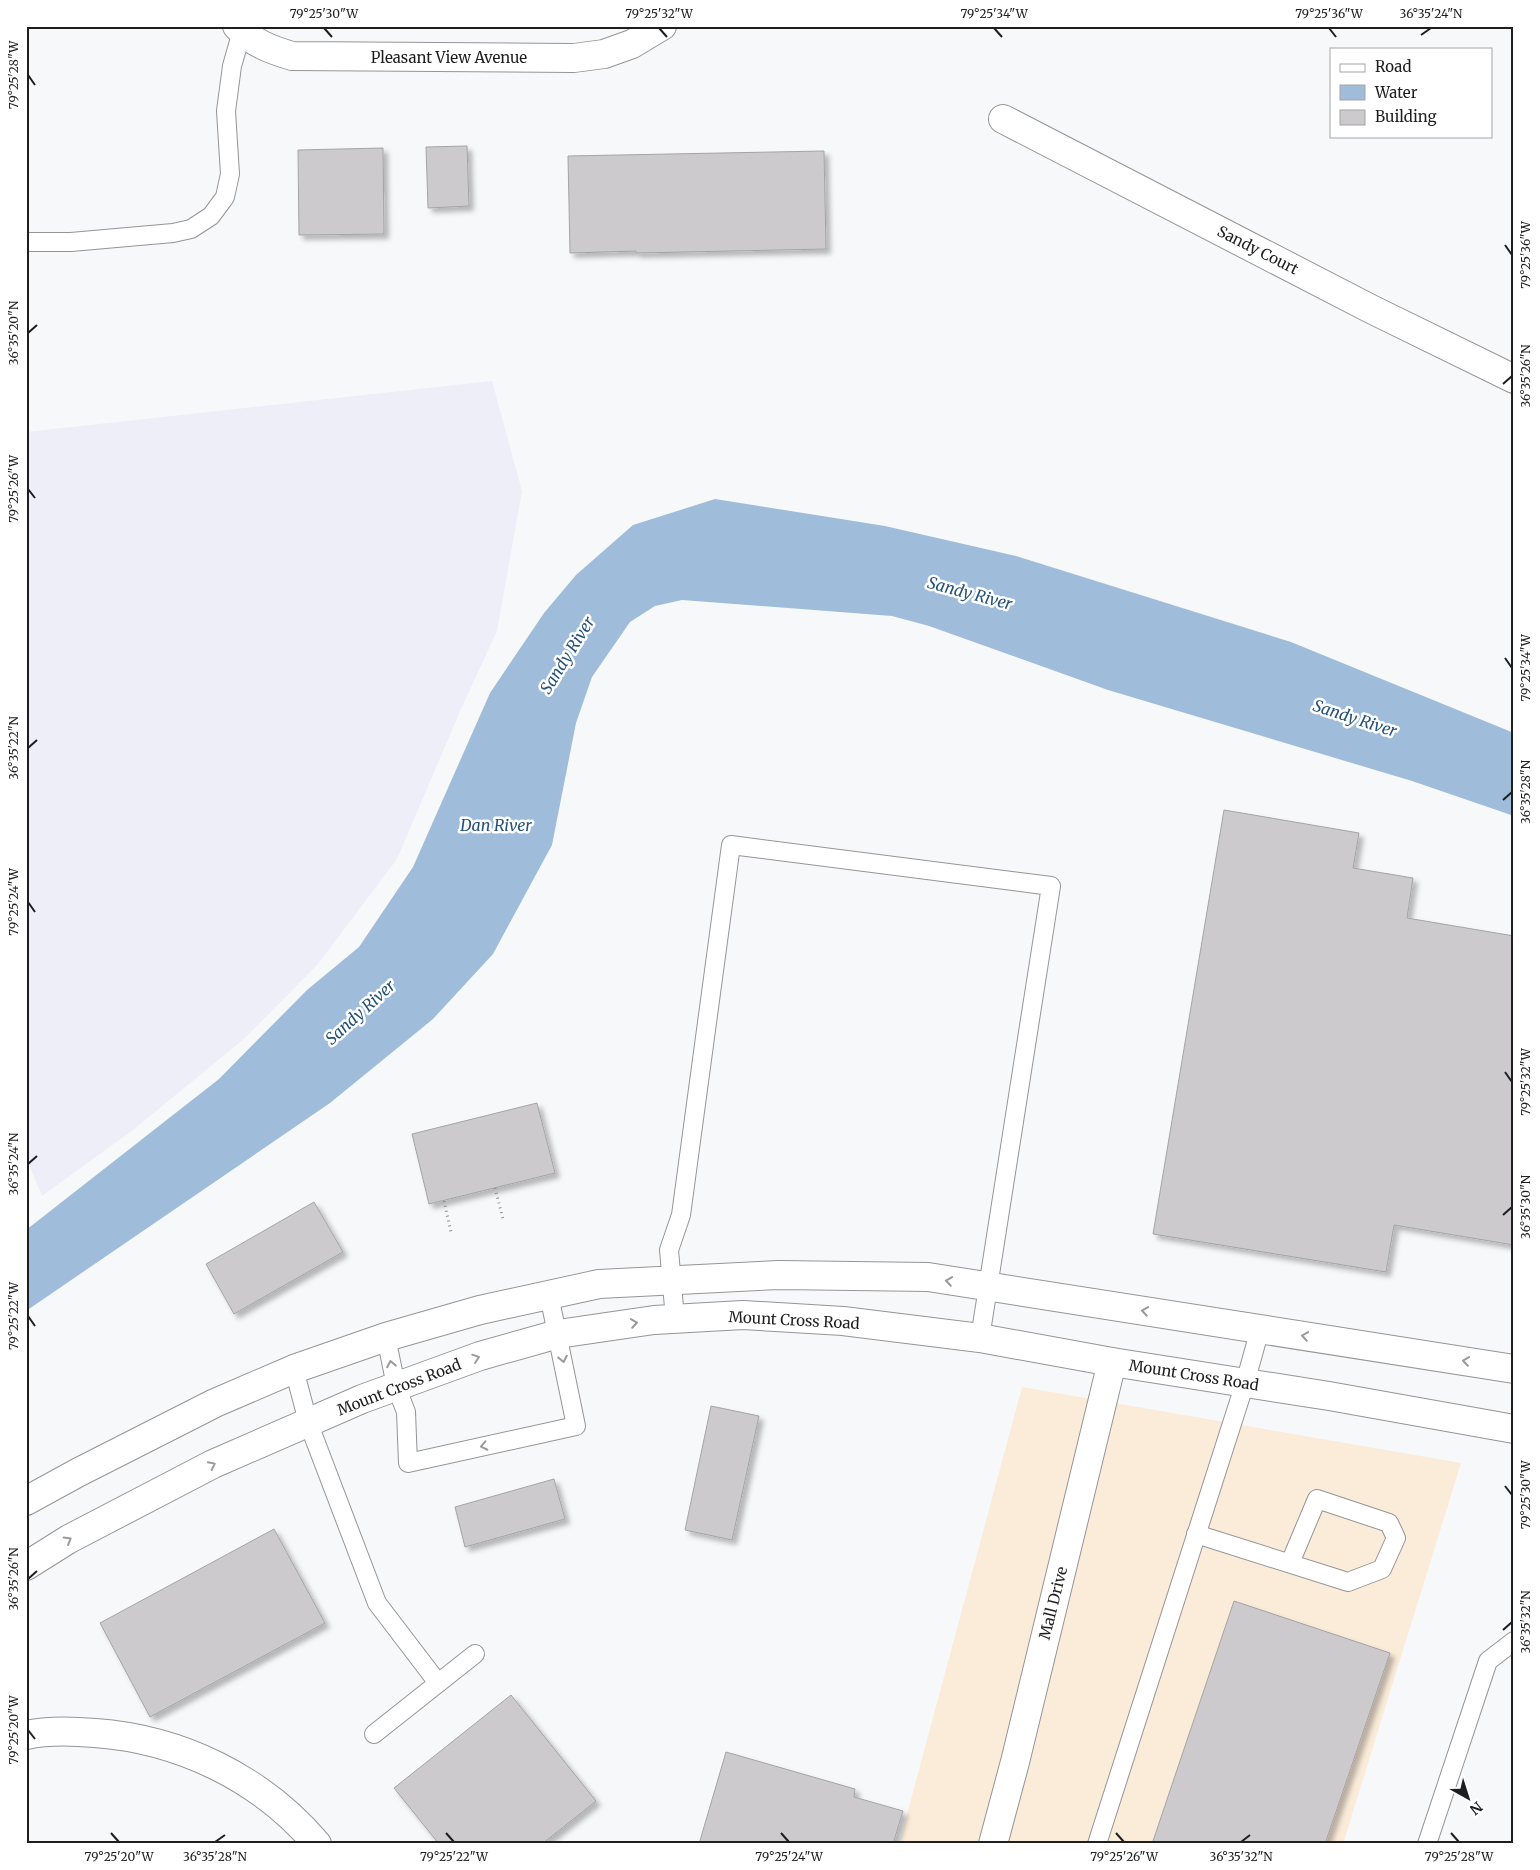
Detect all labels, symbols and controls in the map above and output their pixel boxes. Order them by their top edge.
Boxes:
text: 79°25'30"W [290,6,359,21]
text: 79°25'32"W [625,6,694,21]
text: 79°25'34"W [960,6,1029,21]
text: 79°25'36"W [1295,6,1364,21]
text: 36°35'24"N [1400,6,1463,21]
text: 79°25'28"W [6,40,21,109]
street label: Pleasant View Avenue [371,48,527,67]
legend [1330,48,1492,138]
text: Road [1375,57,1411,76]
text: Water [1374,83,1418,102]
text: Building [1375,107,1437,126]
text: 79°25'36"W [1518,220,1533,289]
street label: Sandy Court [1214,221,1302,279]
text: 36°35'20"N [6,300,21,365]
text: 36°35'26"N [1518,344,1533,408]
text: 79°25'26"W [6,454,21,523]
water label: Sandy River [925,572,1015,614]
water label: Sandy River [536,612,599,697]
text: 79°25'34"W [1518,633,1533,702]
water label: Sandy River [1311,695,1400,741]
text: 36°35'22"N [6,716,21,780]
text: 36°35'28"N [1518,759,1533,824]
water label: Dan River [459,815,532,835]
text: 79°25'24"W [6,867,21,936]
water label: Sandy River [321,975,399,1048]
text: 79°25'32"W [1518,1047,1533,1116]
text: 36°35'24"N [6,1132,21,1195]
text: 36°35'30"N [1518,1174,1533,1239]
one-way arrow [945,1276,954,1286]
text: 79°25'22"W [6,1281,21,1350]
street label: Mount Cross Road [728,1307,860,1333]
one-way arrow [1140,1307,1149,1317]
one-way arrow [630,1318,638,1329]
one-way arrow [1301,1332,1309,1342]
one-way arrow [471,1354,479,1364]
street label: Mount Cross Road [334,1355,464,1419]
one-way arrow [557,1355,568,1364]
street label: Mount Cross Road [1128,1355,1260,1395]
one-way arrow [1461,1357,1470,1367]
one-way arrow [387,1359,397,1368]
one-way arrow [480,1440,489,1451]
text: 79°25'30"W [1518,1460,1533,1529]
one-way arrow [206,1461,215,1471]
one-way arrow [63,1537,72,1547]
text: 36°35'26"N [6,1547,21,1611]
street label: Mall Drive [1035,1564,1071,1642]
text: 36°35'32"N [1518,1590,1533,1654]
text: 79°25'20"W [6,1695,21,1764]
north arrow [1442,1772,1492,1822]
text: N [1466,1798,1486,1819]
text: 79°25'20"W [85,1849,154,1864]
text: 36°35'28"N [183,1849,248,1864]
text: 79°25'22"W [420,1849,489,1864]
text: 79°25'24"W [755,1849,824,1864]
text: 79°25'26"W [1090,1849,1159,1864]
text: 36°35'32"N [1209,1849,1273,1864]
text: 79°25'28"W [1425,1849,1494,1864]

